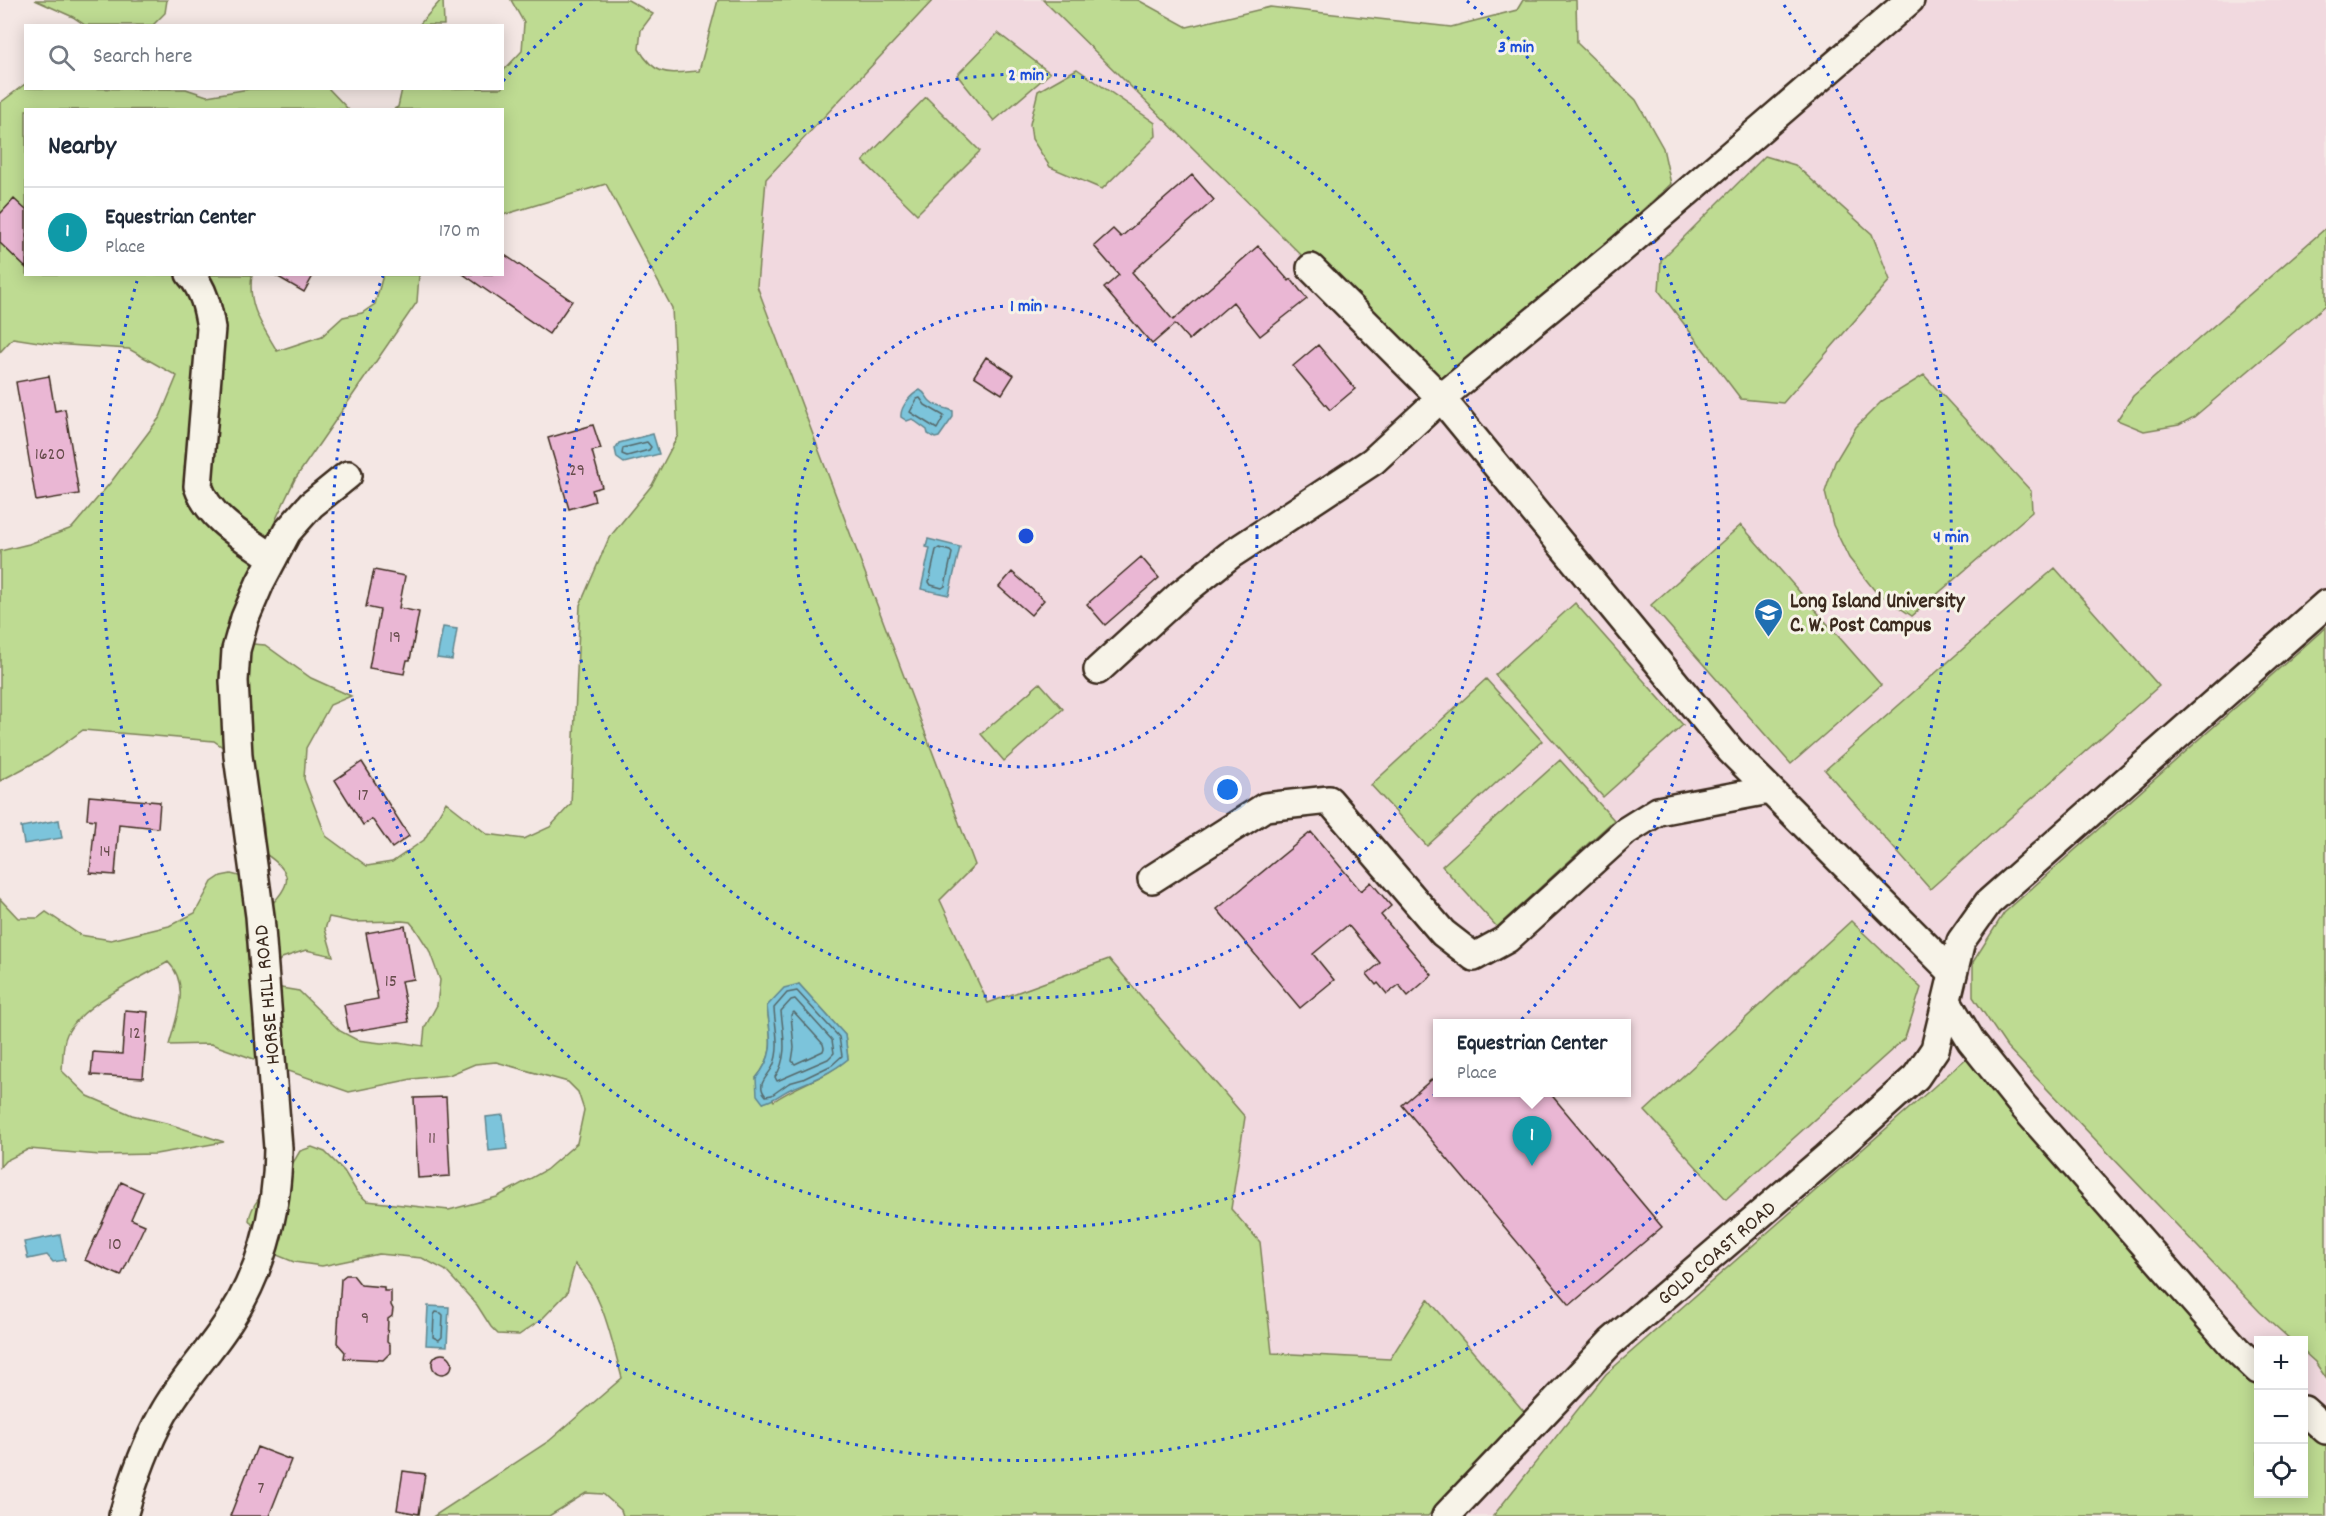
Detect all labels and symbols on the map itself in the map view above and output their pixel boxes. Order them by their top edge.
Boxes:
text: 3 min [1498,36,1534,61]
text: 2 min [1008,64,1044,89]
text: 1 min [1010,295,1042,320]
house number: 1620 [35,443,65,468]
house number: 29 [569,459,585,484]
centre of rings [1016,526,1036,546]
text: 4 min [1933,526,1969,551]
place label: Long Island University C. W. Post Campus [1790,588,1966,642]
school or university icon: Long Island University C. W. Post Campus [1753,596,1785,638]
house number: 19 [389,626,401,651]
your location [1213,775,1242,804]
house number: 17 [358,784,369,809]
house number: 14 [99,840,111,865]
street label: HORSE HILL ROAD [248,923,290,1066]
house number: 15 [385,970,397,995]
house number: 12 [129,1022,141,1047]
pin: 1 [1512,1116,1552,1166]
house number: 11 [428,1127,436,1152]
street label: GOLD COAST ROAD [1652,1195,1784,1314]
house number: 10 [108,1233,122,1258]
house number: 9 [361,1307,369,1332]
house number: 7 [258,1477,265,1502]

